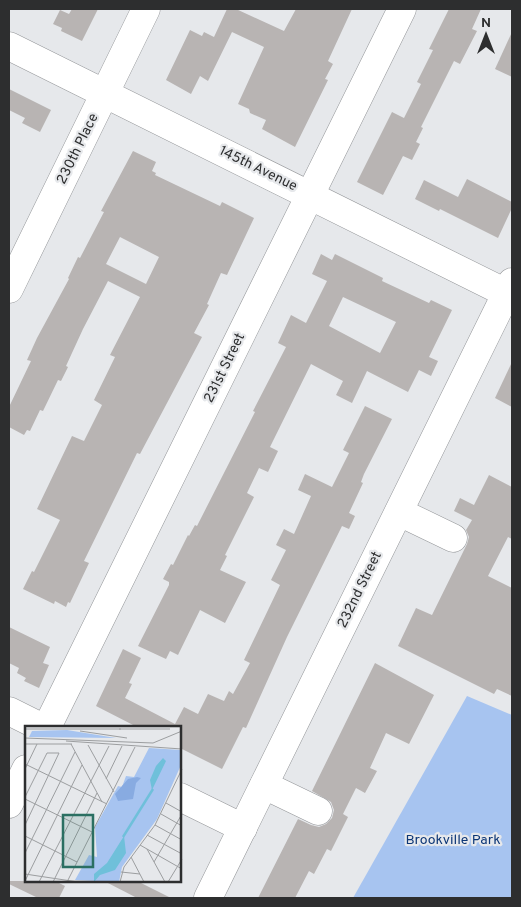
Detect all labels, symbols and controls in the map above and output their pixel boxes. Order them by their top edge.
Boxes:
north arrow [461,10,511,60]
text: N [481,15,491,32]
street label: 230th Place [54,111,102,187]
street label: 145th Avenue [216,143,300,195]
street label: 231st Street [201,330,249,406]
street label: 232nd Street [334,549,386,631]
inset map [25,726,181,882]
park label: Brookville Park [405,832,501,849]

